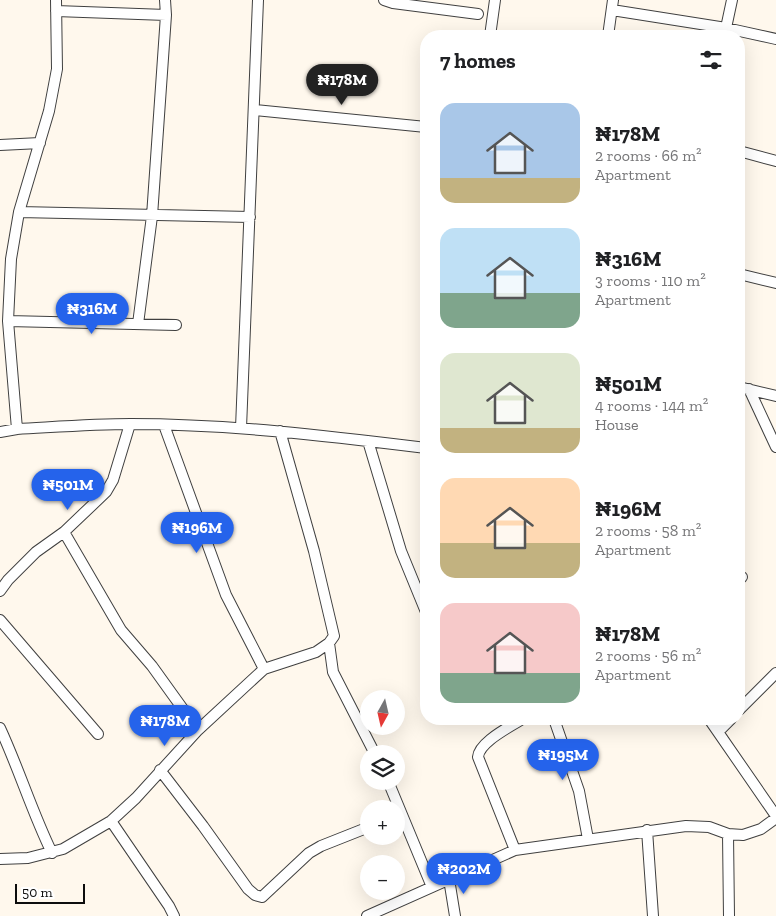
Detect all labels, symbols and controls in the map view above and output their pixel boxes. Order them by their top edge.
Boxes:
icon: filters [697,46,725,74]
text: 7 homes [440,48,516,73]
pin: ₦178M [307,64,377,106]
text: ₦178M [317,70,367,89]
text: ₦178M [595,121,660,146]
icon: home [480,123,540,183]
text: 2 rooms · 66 m² [595,146,702,165]
text: Apartment [595,165,671,184]
text: ₦316M [595,246,661,271]
icon: home [480,248,540,308]
text: 3 rooms · 110 m² [595,271,706,290]
text: Apartment [595,290,671,309]
pin: ₦316M [57,292,127,335]
text: ₦316M [67,299,117,318]
text: ₦501M [595,371,662,396]
icon: home [480,373,540,433]
text: 4 rooms · 144 m² [595,396,708,415]
text: House [595,415,638,434]
pin: ₦501M [33,468,103,511]
text: ₦501M [43,475,93,494]
text: ₦196M [595,496,661,521]
icon: home [480,498,540,558]
pin: ₦196M [162,512,232,554]
text: ₦196M [172,518,222,537]
text: 2 rooms · 58 m² [595,521,701,540]
text: Apartment [595,540,671,559]
text: ₦178M [595,621,660,646]
icon: home [480,623,540,683]
text: 2 rooms · 56 m² [595,646,701,665]
text: Apartment [595,665,671,684]
north arrow [360,690,405,735]
map controls [360,690,405,900]
pin: ₦178M [130,704,200,747]
text: ₦178M [140,711,190,730]
pin: ₦195M [528,738,598,781]
button: layers [360,745,405,790]
text: ₦195M [538,745,588,764]
button: + [360,800,405,845]
pin: ₦202M [429,852,499,895]
button: − [360,855,405,900]
text: ₦202M [437,859,491,878]
scale bar [15,881,85,904]
text: 50 m [22,884,53,901]

